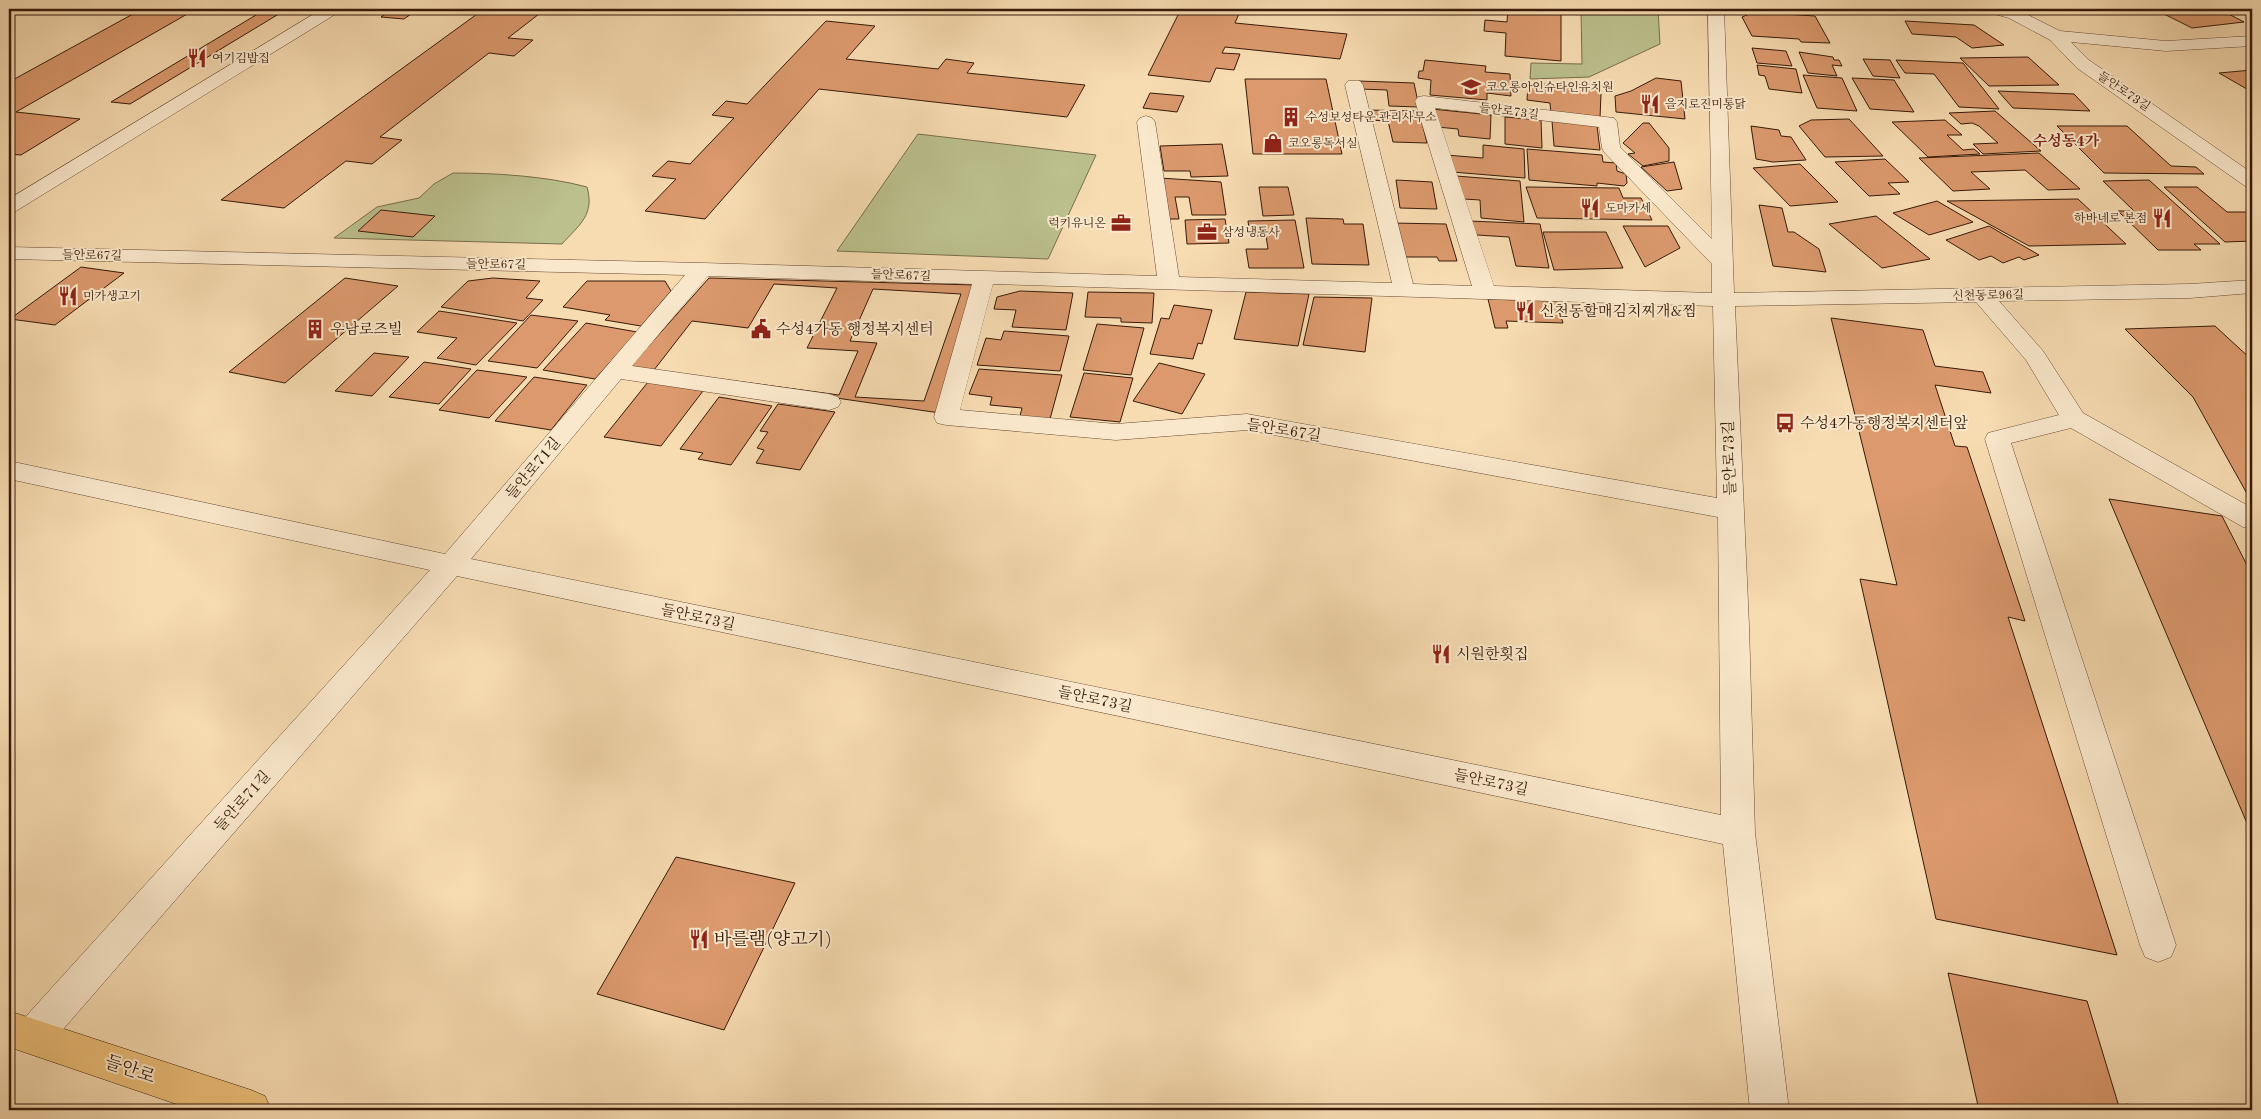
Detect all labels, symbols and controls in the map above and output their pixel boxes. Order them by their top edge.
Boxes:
restaurant icon: 여기김밥집 [186,47,208,69]
place label: 여기김밥집 [212,52,270,65]
street label: 들안로73길 [2095,69,2152,114]
school or university icon: 코오롱아인슈타인유치원 [1460,76,1482,98]
place label: 코오롱아인슈타인유치원 [1486,81,1614,94]
restaurant icon: 을지로진미통닭 [1639,93,1661,115]
place label: 을지로진미통닭 [1665,98,1747,111]
street label: 들안로73길 [1478,101,1540,122]
building icon: 수성보성타운 관리사무소 [1280,106,1302,128]
place label: 수성보성타운 관리사무소 [1306,111,1437,124]
shop icon: 코오롱독서실 [1262,132,1284,154]
district label: 수성동4가 [2033,132,2100,150]
place label: 코오롱독서실 [1288,137,1358,150]
restaurant icon: 도마카세 [1579,197,1601,219]
place label: 도마카세 [1605,202,1651,215]
restaurant icon: 하바네로 본점 [2151,207,2173,229]
office icon: 럭키유니온 [1110,212,1132,234]
place label: 하바네로 본점 [2074,212,2147,225]
place label: 럭키유니온 [1048,217,1106,230]
office icon: 삼성냉동사 [1196,221,1218,243]
place label: 삼성냉동사 [1222,226,1280,239]
street label: 들안로67길 [62,248,122,263]
street label: 들안로67길 [466,257,526,272]
street label: 들안로67길 [871,268,931,283]
restaurant icon: 미가생고기 [57,285,79,307]
street label: 신천동로96길 [1952,288,2024,303]
place label: 미가생고기 [83,290,141,303]
restaurant icon: 신천동할매김치찌개&찜 [1514,300,1536,322]
place label: 신천동할매김치찌개&찜 [1540,303,1697,320]
building icon: 우남로즈빌 [304,318,326,340]
public building icon: 수성4가동 행정복지센터 [750,318,772,340]
place label: 우남로즈빌 [330,321,402,338]
place label: 수성4가동 행정복지센터 [776,321,934,338]
bus stop icon: 수성4가동행정복지센터앞 [1774,412,1796,434]
place label: 수성4가동행정복지센터앞 [1800,415,1969,432]
street label: 들안로67길 [1245,416,1322,445]
street label: 들안로73길 [1720,420,1739,496]
street label: 들안로71길 [503,434,564,503]
street label: 들안로73길 [659,601,737,634]
restaurant icon: 시원한횟집 [1430,643,1452,665]
place label: 시원한횟집 [1456,646,1528,663]
street label: 들안로73길 [1056,683,1134,716]
street label: 들안로73길 [1452,766,1530,799]
street label: 들안로71길 [211,768,274,835]
restaurant icon: 바를램(양고기) [688,928,710,950]
place label: 바를램(양고기) [714,930,832,949]
street label: 들안로 [102,1052,158,1087]

